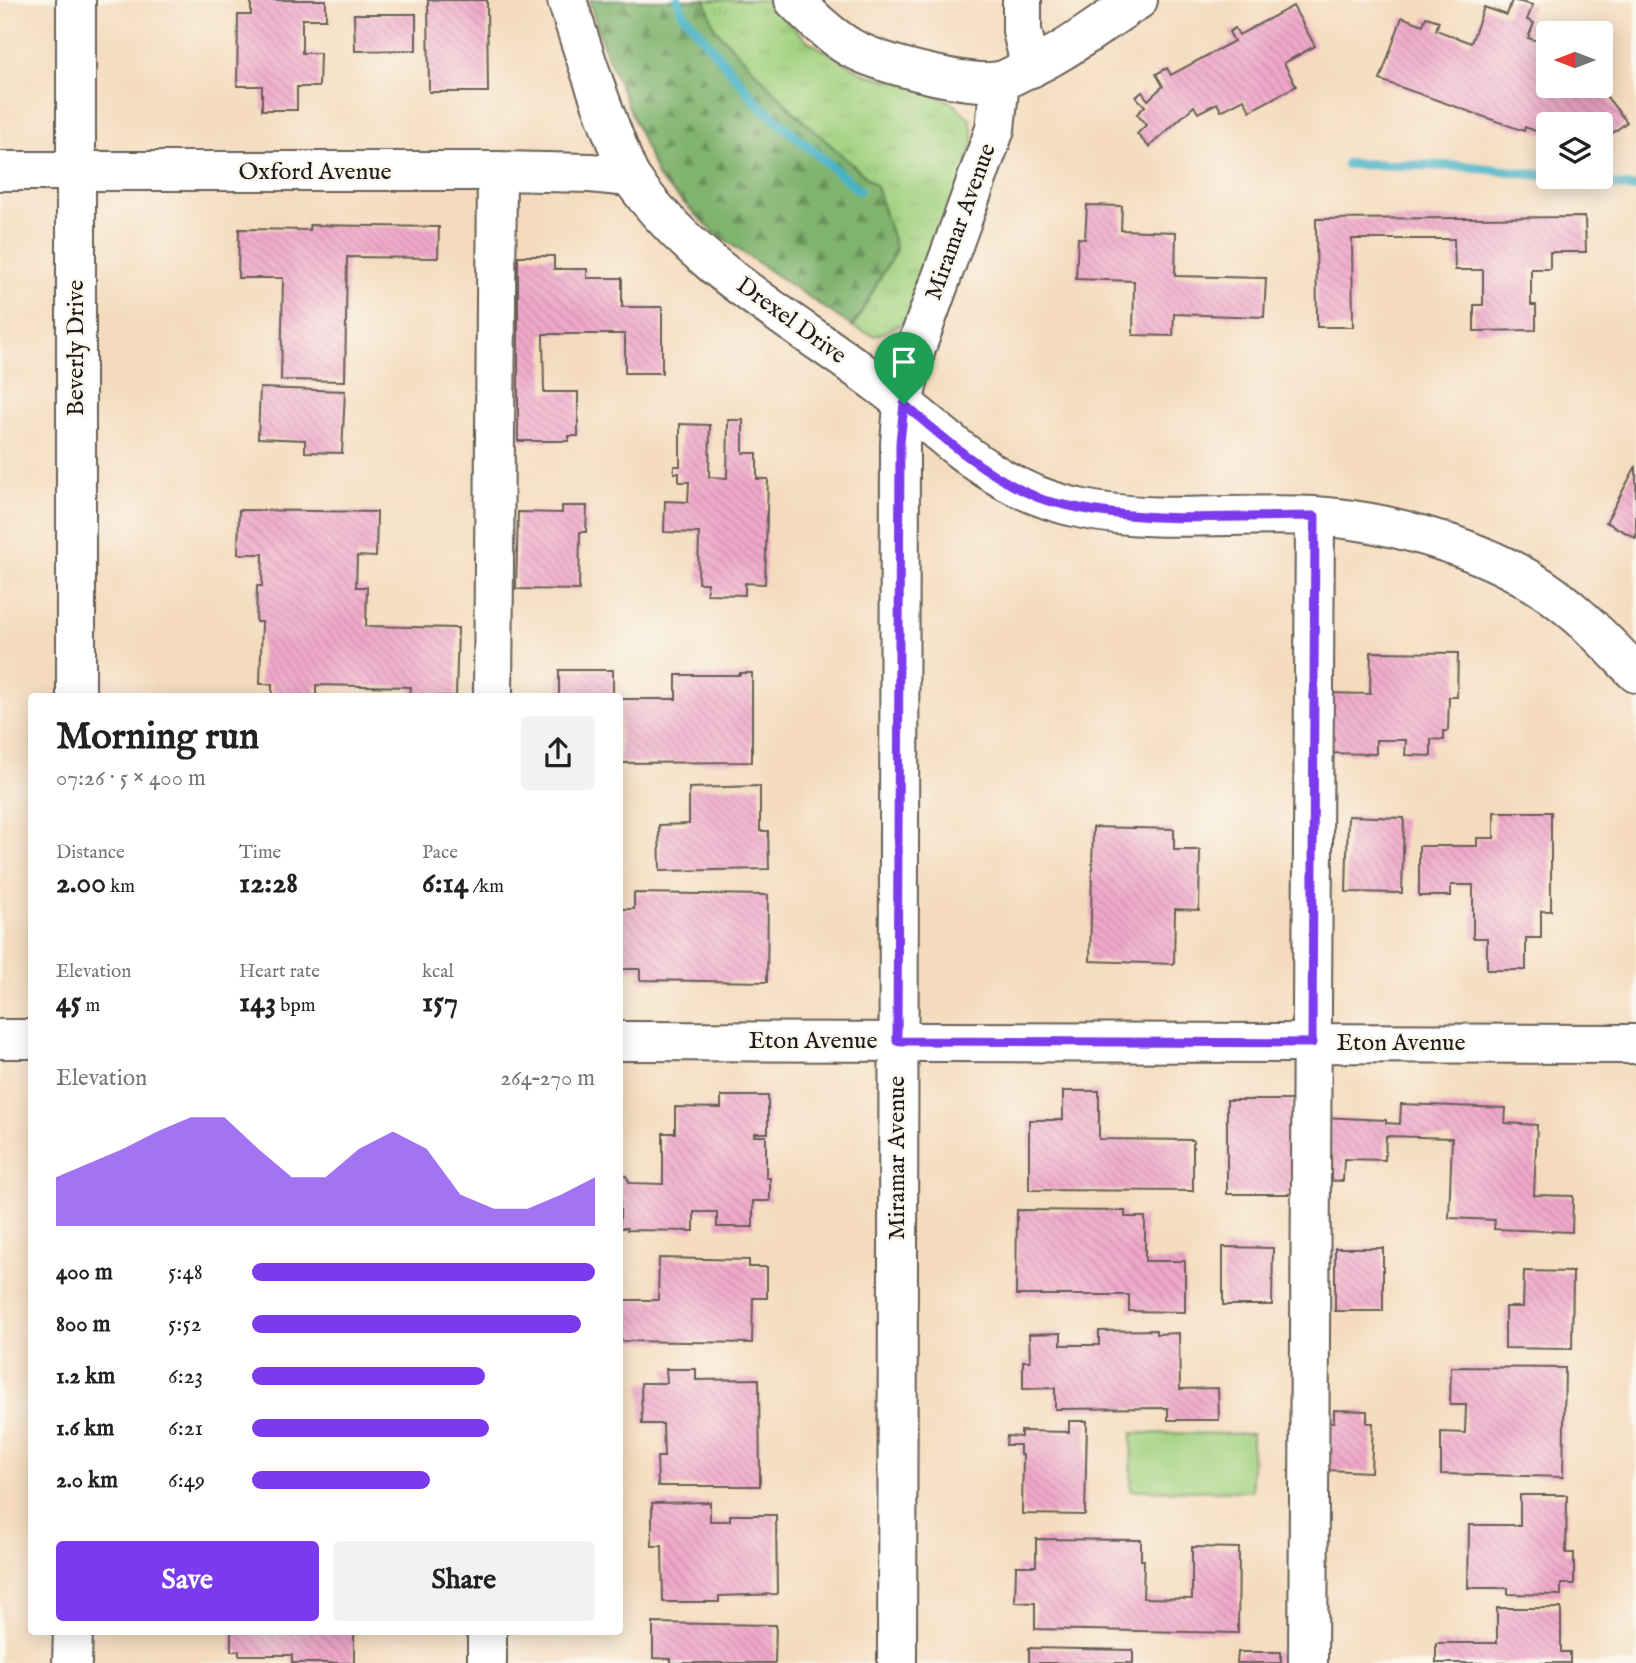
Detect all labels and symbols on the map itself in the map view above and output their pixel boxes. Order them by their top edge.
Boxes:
north arrow [1536,21,1614,98]
street label: Miramar Avenue [918,139,1004,305]
street label: Oxford Avenue [238,157,392,188]
street label: Drexel Drive [730,270,852,372]
street label: Beverly Drive [61,280,92,416]
pin [874,332,934,404]
street label: Eton Avenue [748,1026,878,1057]
street label: Eton Avenue [1336,1028,1466,1059]
street label: Miramar Avenue [882,1076,913,1240]

